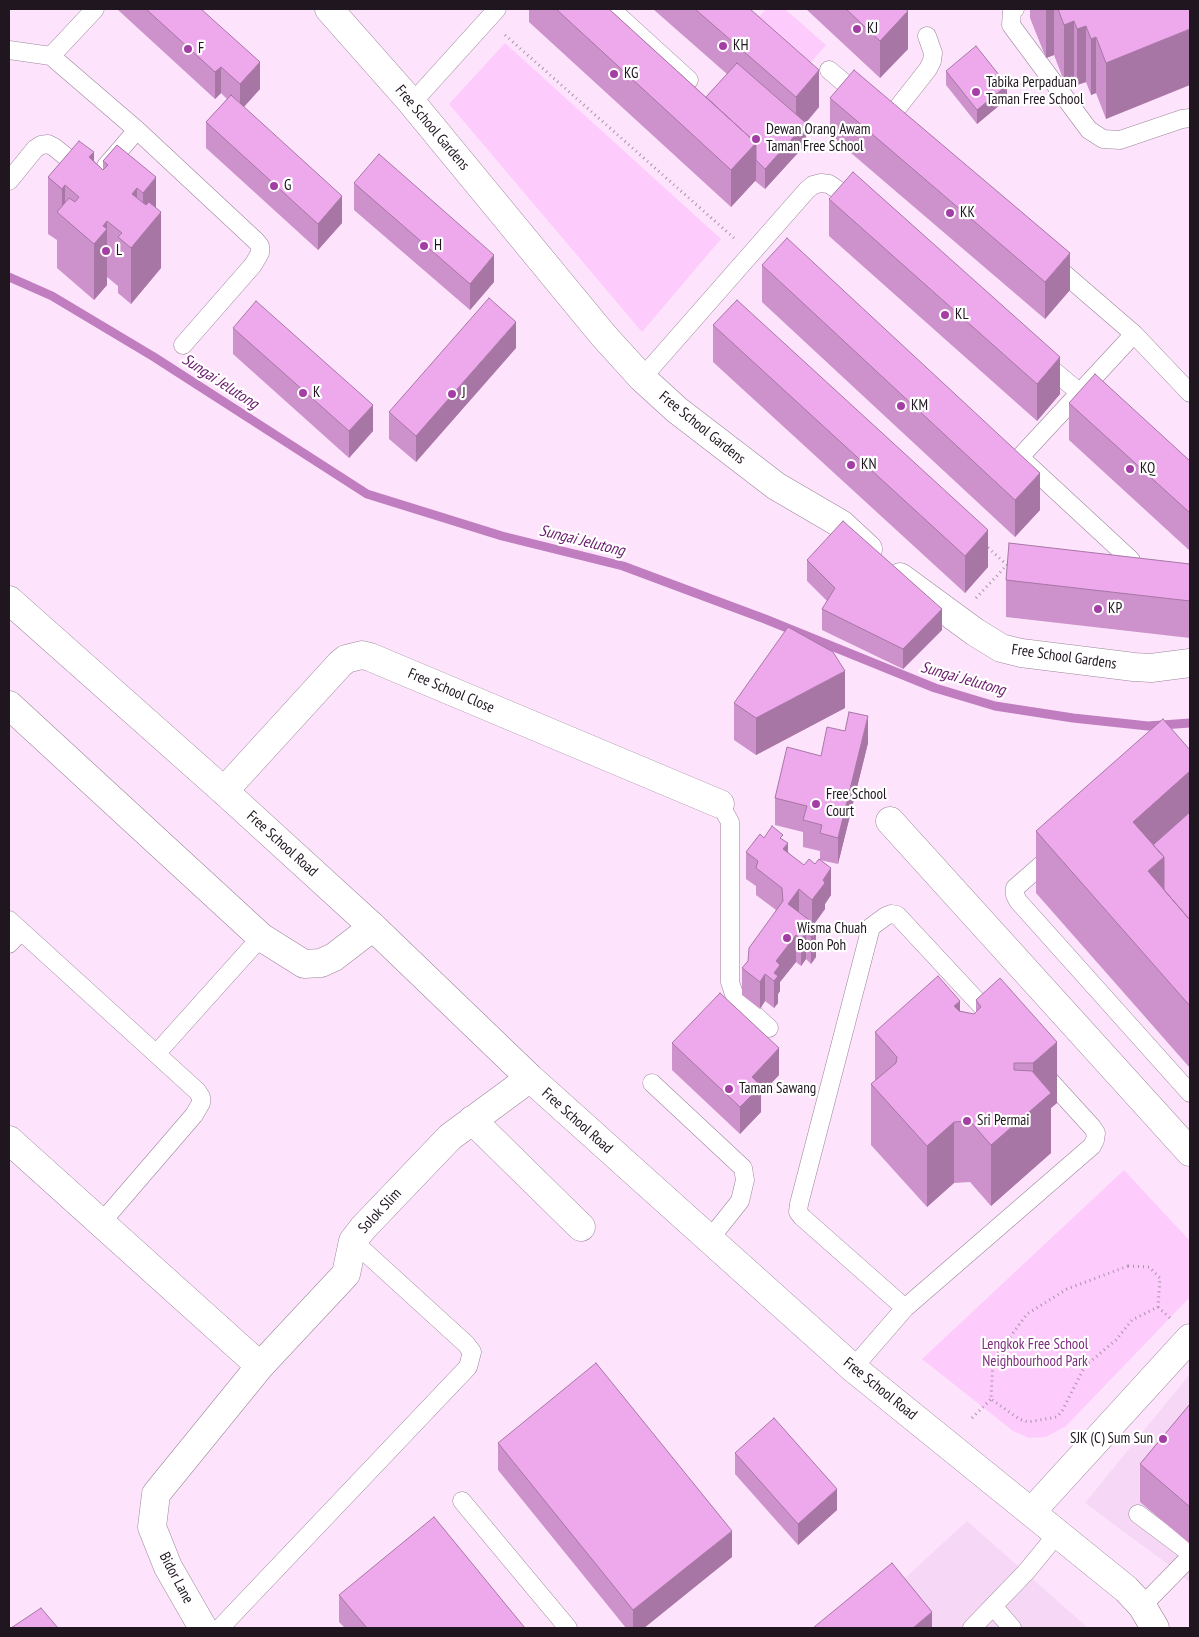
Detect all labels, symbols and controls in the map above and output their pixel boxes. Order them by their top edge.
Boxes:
place label: KJ [867,20,878,38]
marker: KJ [851,23,863,35]
place label: KH [733,37,748,55]
place label: F [198,40,204,58]
marker: KH [717,40,729,52]
marker: F [182,43,194,55]
place label: KG [624,65,638,83]
marker: KG [608,68,620,80]
place label: Tabika Perpaduan Taman Free School [986,74,1084,109]
street label: Free School Gardens [391,82,473,174]
marker: Tabika Perpaduan Taman Free School [970,86,982,98]
place label: Dewan Orang Awam Taman Free School [766,121,871,156]
marker: Dewan Orang Awam Taman Free School [750,133,762,145]
place label: G [284,177,291,195]
marker: G [268,180,280,192]
place label: KK [960,204,975,222]
marker: KK [944,207,956,219]
place label: H [434,237,442,255]
marker: H [418,240,430,252]
place label: L [116,242,122,260]
marker: L [100,245,112,257]
place label: KL [955,306,969,324]
marker: KL [939,309,951,321]
water label: Sungai Jelutong [178,350,262,414]
place label: K [313,384,320,402]
place label: J [462,385,466,403]
marker: K [297,387,309,399]
marker: J [446,388,458,400]
street label: Free School Gardens [655,388,749,468]
place label: KM [911,397,928,415]
marker: KM [895,400,907,412]
place label: KN [861,456,876,474]
marker: KN [845,459,857,471]
place label: KQ [1140,460,1155,478]
marker: KQ [1124,463,1136,475]
water label: Sungai Jelutong [537,521,627,561]
place label: KP [1108,600,1122,618]
marker: KP [1092,603,1104,615]
street label: Free School Gardens [1010,641,1118,673]
water label: Sungai Jelutong [918,658,1008,700]
street label: Free School Close [405,665,497,717]
place label: Free School Court [826,786,887,821]
marker: Free School Court [810,798,822,810]
street label: Free School Road [243,807,321,881]
place label: Wisma Chuah Boon Poh [797,920,867,955]
marker: Wisma Chuah Boon Poh [781,932,793,944]
place label: Taman Sawang [739,1080,816,1098]
marker: Taman Sawang [723,1083,735,1095]
street label: Free School Road [538,1084,616,1158]
place label: Sri Permai [977,1112,1030,1130]
marker: Sri Permai [961,1115,973,1127]
street label: Solok Slim [355,1185,405,1237]
park label: Lengkok Free School Neighbourhood Park [982,1336,1088,1371]
street label: Free School Road [840,1354,920,1424]
place label: SJK (C) Sum Sun [1070,1430,1153,1448]
marker: SJK (C) Sum Sun [1157,1433,1169,1445]
street label: Bidor Lane [155,1549,197,1607]

